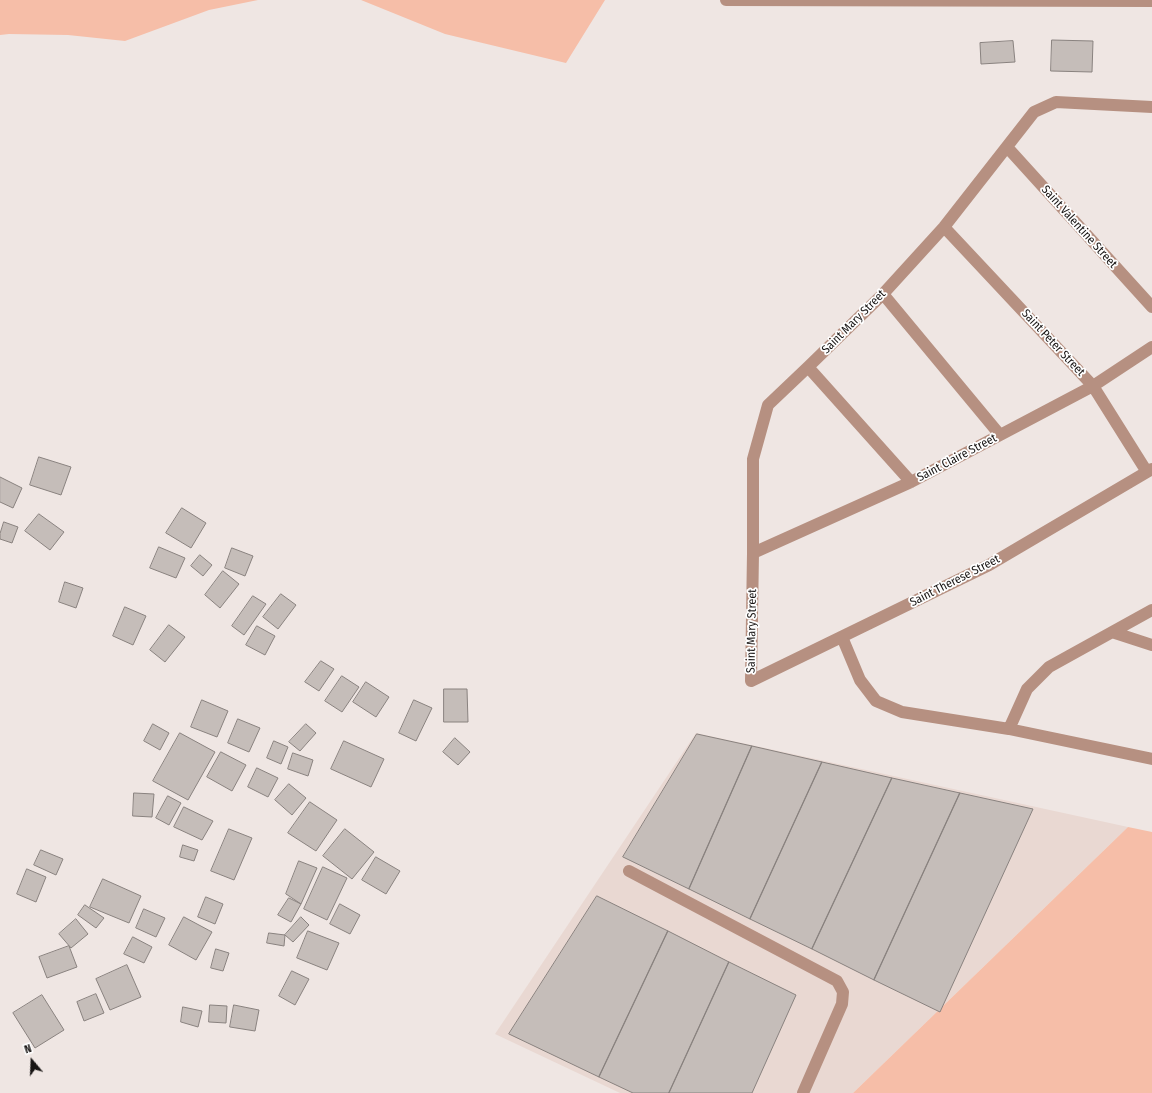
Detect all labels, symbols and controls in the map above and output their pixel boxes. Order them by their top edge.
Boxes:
street label: Saint Valentine Street [1038,183,1120,271]
street label: Saint Mary Street [819,287,889,357]
street label: Saint Peter Street [1018,307,1088,379]
street label: Saint Claire Street [915,431,999,485]
street label: Saint Therese Street [908,552,1002,610]
street label: Saint Mary Street [744,589,760,673]
north arrow [12,1041,52,1081]
text: N [23,1042,33,1056]

